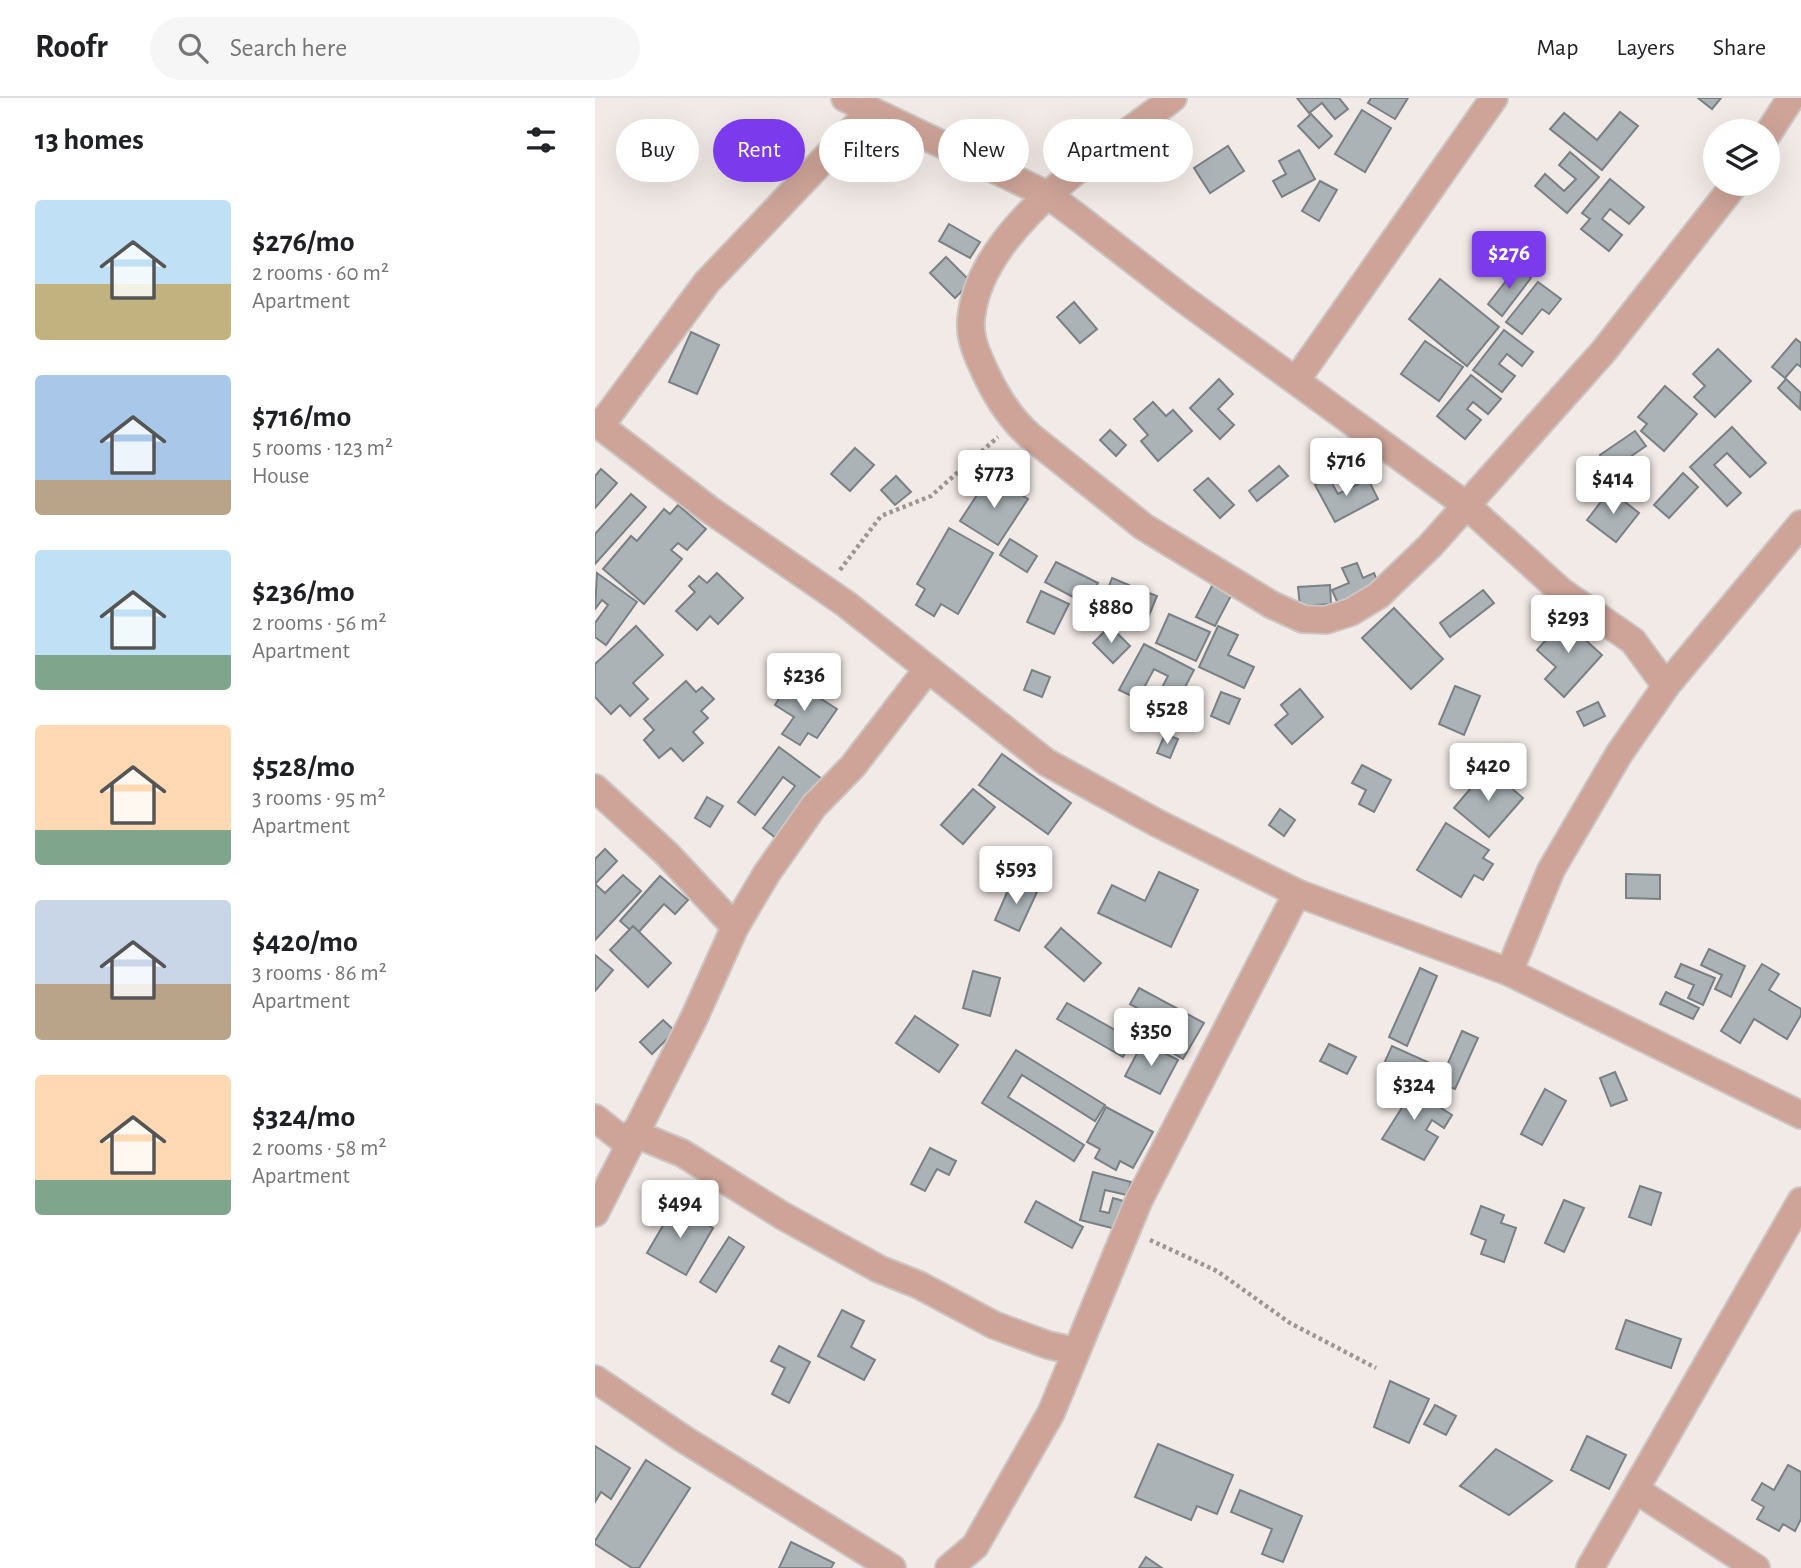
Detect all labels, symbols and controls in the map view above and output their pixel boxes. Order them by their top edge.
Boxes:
search box [150,17,640,80]
icon: search [174,29,212,67]
text: Roofr [35,31,108,64]
text: Search here [230,35,347,61]
text: Map [1536,36,1578,60]
text: Layers [1616,36,1675,60]
text: Share [1713,36,1766,60]
chip: Buy [616,119,699,182]
chip: Rent [713,119,805,182]
chip: Filters [819,119,924,182]
chip: New [938,119,1029,182]
chip: Apartment [1043,119,1193,182]
map controls [1703,119,1780,196]
button: layers [1703,119,1780,196]
icon: filters [522,121,560,159]
text: 13 homes [35,125,144,155]
text: $276/mo [252,227,355,257]
icon: home [91,228,175,312]
pin: $276 [1468,232,1550,291]
text: $276 [1488,242,1530,265]
text: 2 rooms · 60 m² [252,262,389,285]
text: Apartment [252,290,350,313]
text: $716/mo [252,402,351,432]
icon: home [91,403,175,487]
text: 5 rooms · 123 m² [252,437,393,460]
pin: $716 [1305,438,1387,498]
text: $716 [1326,449,1366,472]
pin: $773 [953,450,1035,510]
pin: $414 [1572,456,1654,516]
text: $773 [974,461,1014,484]
text: House [252,465,309,488]
text: $414 [1592,467,1634,490]
text: $236/mo [252,577,355,607]
icon: home [91,578,175,662]
pin: $880 [1070,586,1152,645]
text: $880 [1088,596,1134,619]
pin: $293 [1527,596,1609,655]
text: $293 [1547,606,1589,629]
text: 2 rooms · 56 m² [252,612,386,635]
text: Apartment [252,640,350,663]
pin: $236 [763,654,845,713]
text: $236 [783,664,825,687]
pin: $528 [1126,686,1208,746]
text: $528 [1146,697,1188,720]
pin: $420 [1447,744,1529,803]
text: $528/mo [252,752,355,782]
icon: home [91,753,175,837]
text: $420 [1466,754,1510,777]
text: 3 rooms · 95 m² [252,787,385,810]
text: Apartment [252,815,350,838]
pin: $593 [975,846,1057,906]
text: $593 [995,857,1037,880]
text: $420/mo [252,927,358,957]
icon: home [91,928,175,1012]
text: 3 rooms · 86 m² [252,962,387,985]
text: Apartment [252,990,350,1013]
pin: $350 [1110,1009,1192,1068]
text: $350 [1130,1019,1172,1042]
pin: $324 [1373,1062,1455,1122]
text: $324 [1393,1073,1435,1096]
text: $324/mo [252,1102,355,1132]
icon: home [91,1103,175,1187]
text: 2 rooms · 58 m² [252,1137,387,1160]
text: Apartment [252,1165,350,1188]
pin: $494 [639,1180,721,1240]
text: $494 [658,1191,702,1214]

